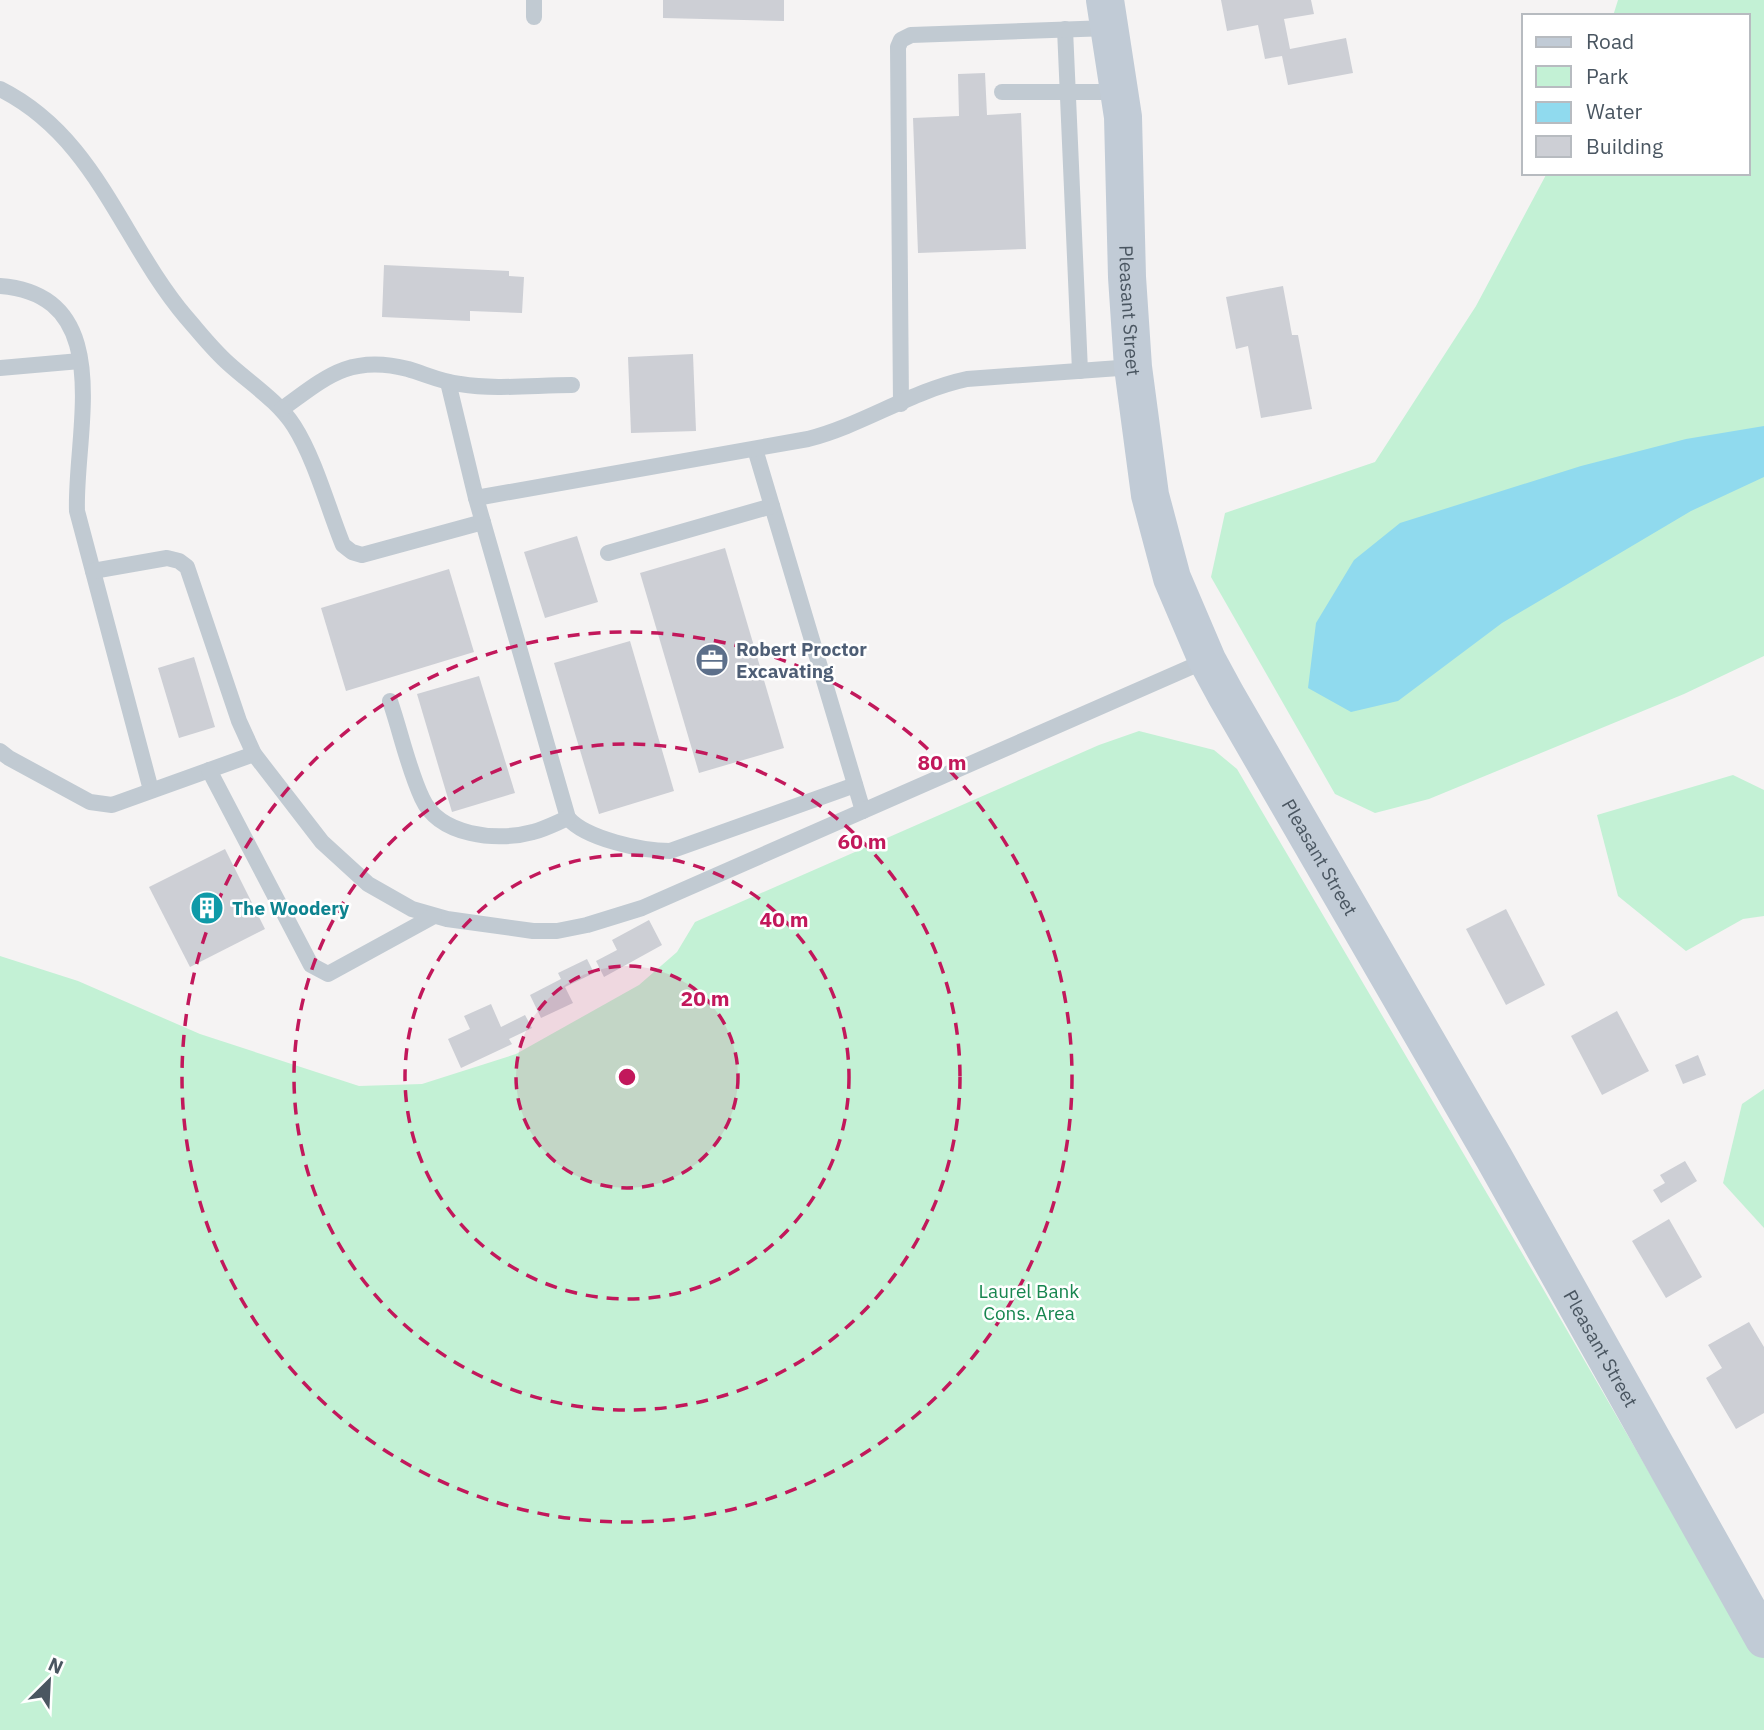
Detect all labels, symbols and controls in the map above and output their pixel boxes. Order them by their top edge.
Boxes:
legend [1522,14,1750,175]
text: Road [1586,27,1634,55]
text: Park [1586,62,1629,90]
text: Water [1586,97,1643,125]
text: Building [1586,132,1663,160]
street label: Pleasant Street [1114,245,1146,377]
place label: Robert Proctor Excavating [736,637,867,683]
office icon: Robert Proctor Excavating [693,641,731,679]
text: 80 m [918,748,966,776]
street label: Pleasant Street [1277,795,1363,920]
text: 60 m [838,827,886,855]
building icon: The Woodery [188,889,226,927]
place label: The Woodery [232,896,350,920]
text: 40 m [760,905,808,933]
text: 20 m [681,984,729,1012]
centre of rings [615,1065,639,1089]
park label: Laurel Bank Cons. Area [979,1279,1079,1325]
street label: Pleasant Street [1558,1286,1643,1411]
north arrow [14,1646,84,1716]
text: N [45,1652,67,1679]

